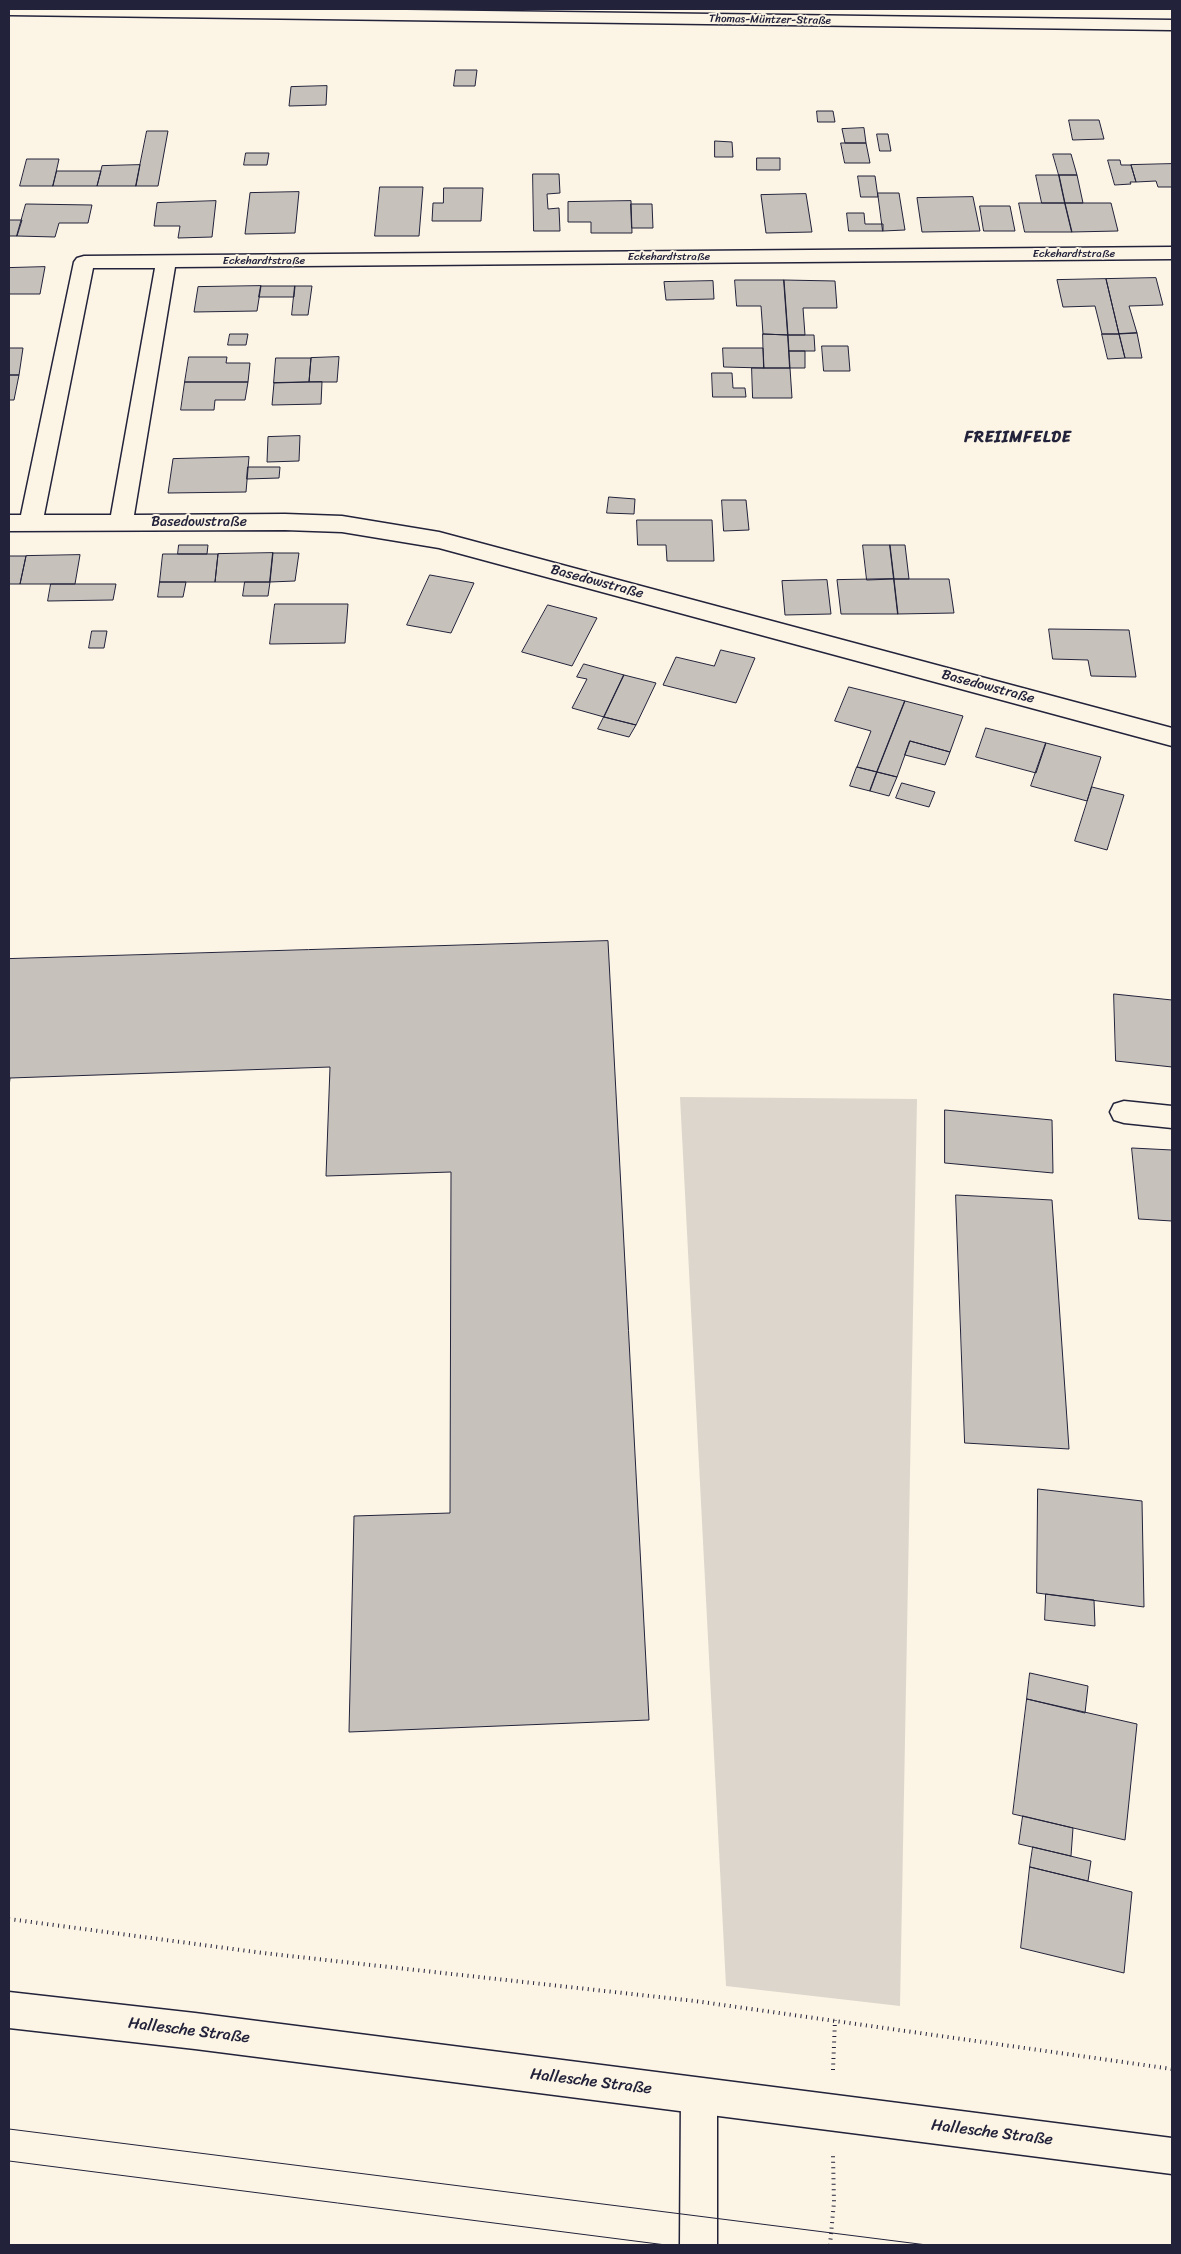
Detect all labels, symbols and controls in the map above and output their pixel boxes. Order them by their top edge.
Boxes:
street label: Thomas-Müntzer-Straße [709,12,831,28]
street label: Eckehardtstraße [1033,247,1115,261]
street label: Eckehardtstraße [628,250,710,264]
street label: Eckehardtstraße [223,254,305,268]
district label: FREIIMFELDE [964,428,1072,448]
street label: Basedowstraße [151,514,247,530]
street label: Basedowstraße [549,562,645,602]
street label: Basedowstraße [940,667,1036,707]
street label: Hallesche Straße [127,2014,251,2048]
street label: Hallesche Straße [529,2065,653,2099]
street label: Hallesche Straße [930,2116,1054,2150]

